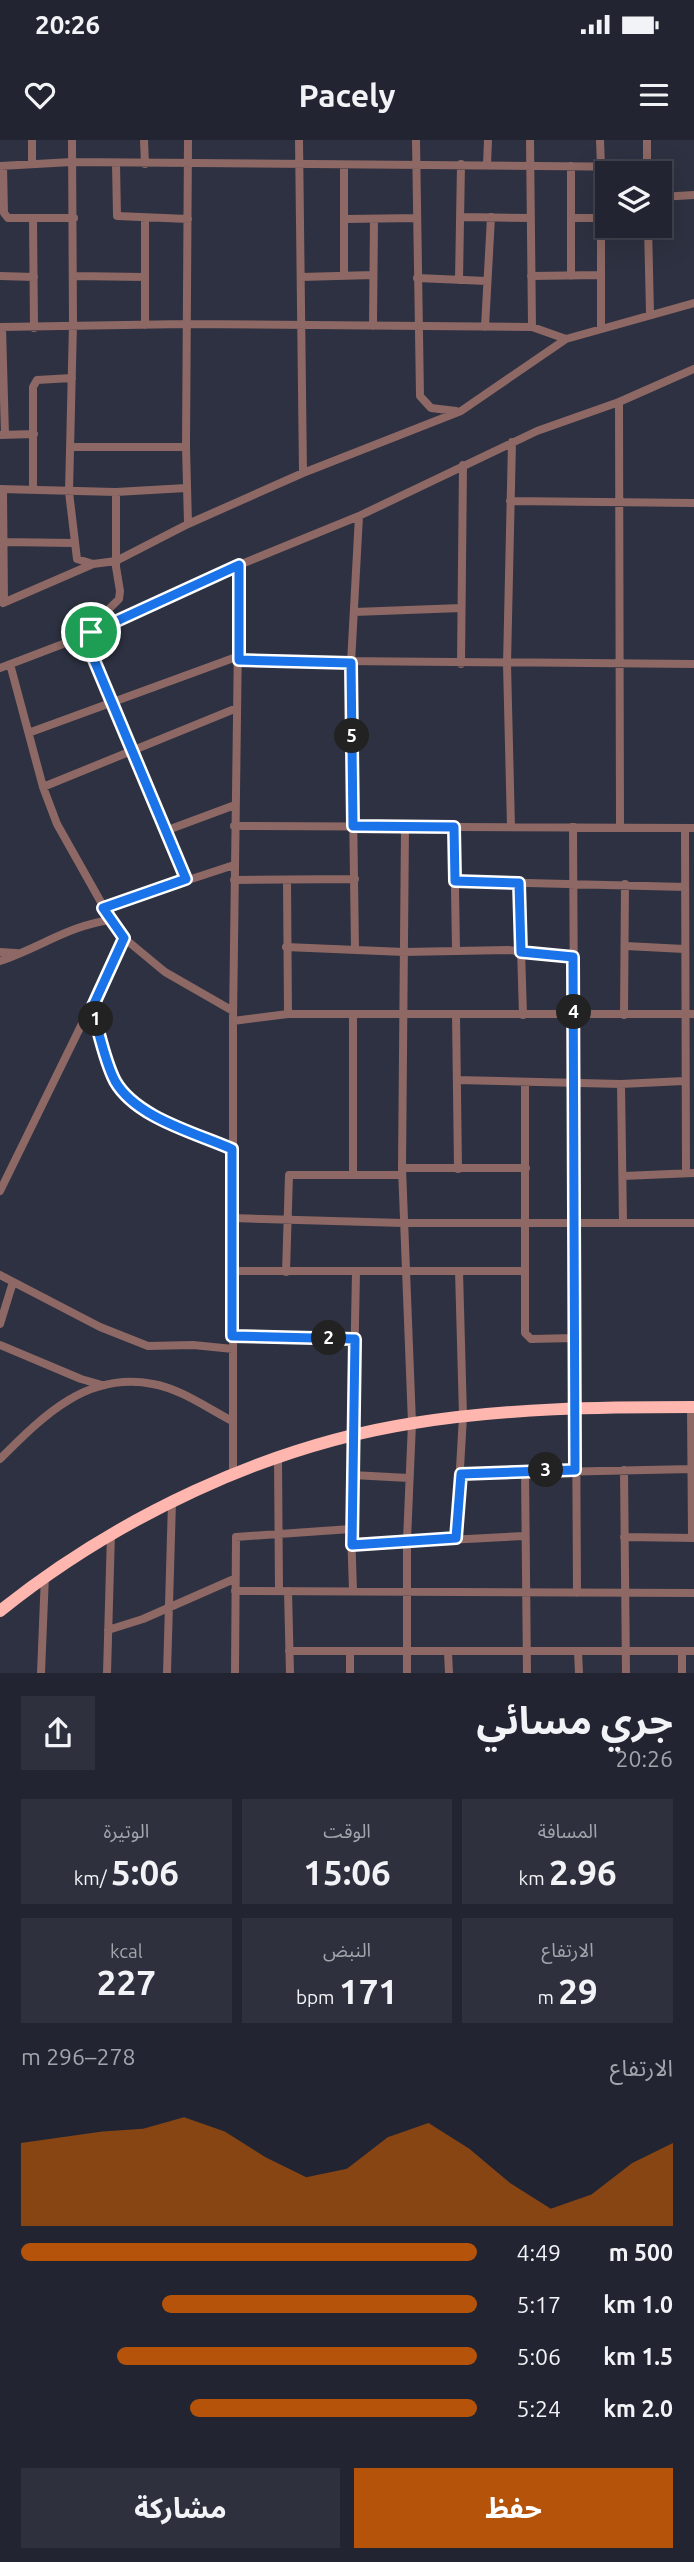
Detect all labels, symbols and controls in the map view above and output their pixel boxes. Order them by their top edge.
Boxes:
text: 20:26 [35,10,100,39]
icon: heart [21,76,59,114]
icon: menu [635,76,673,114]
text: Pacely [298,77,396,113]
map controls [595,161,672,238]
button: layers [595,161,672,238]
pin [61,602,121,662]
icon: arrive [72,613,110,651]
pin: 5 [334,718,370,754]
text: 5 [346,724,357,746]
pin: 4 [556,994,592,1030]
text: 4 [568,1000,579,1022]
pin: 1 [78,1002,114,1036]
text: 1 [90,1007,101,1029]
pin: 2 [312,1320,346,1356]
text: 2 [323,1326,334,1348]
pin: 3 [528,1452,564,1488]
text: 3 [540,1458,551,1480]
button: share [21,1696,95,1770]
text: جري مسائي [476,1699,673,1741]
text: 20:26 [615,1746,673,1771]
text: الوتيرة [104,1820,149,1842]
text: الوقت [323,1820,371,1842]
text: المسافة [538,1820,598,1842]
text: 5:06 [111,1852,179,1892]
text: 15:06 [303,1852,391,1892]
text: 2.96 [549,1852,617,1892]
text: /km [74,1867,111,1889]
text: km [519,1867,549,1889]
text: النبض [323,1939,371,1961]
text: الارتفاع [542,1939,594,1961]
text: kcal [110,1940,143,1962]
text: 227 [97,1962,156,2002]
text: 171 [339,1971,398,2011]
text: 29 [558,1971,598,2011]
text: bpm [296,1986,339,2008]
text: m [538,1986,558,2008]
text: 278–296 m [21,2044,135,2069]
text: الارتفاع [610,2055,673,2080]
text: 4:49 [516,2240,561,2265]
text: 500 m [609,2240,673,2265]
text: 5:17 [516,2292,561,2317]
text: 1.0 km [603,2292,673,2317]
text: 5:06 [516,2344,561,2369]
text: 1.5 km [603,2344,673,2369]
text: 5:24 [516,2396,561,2421]
text: 2.0 km [603,2396,673,2421]
button: مشاركة [21,2468,340,2548]
button: حفظ [354,2468,673,2548]

